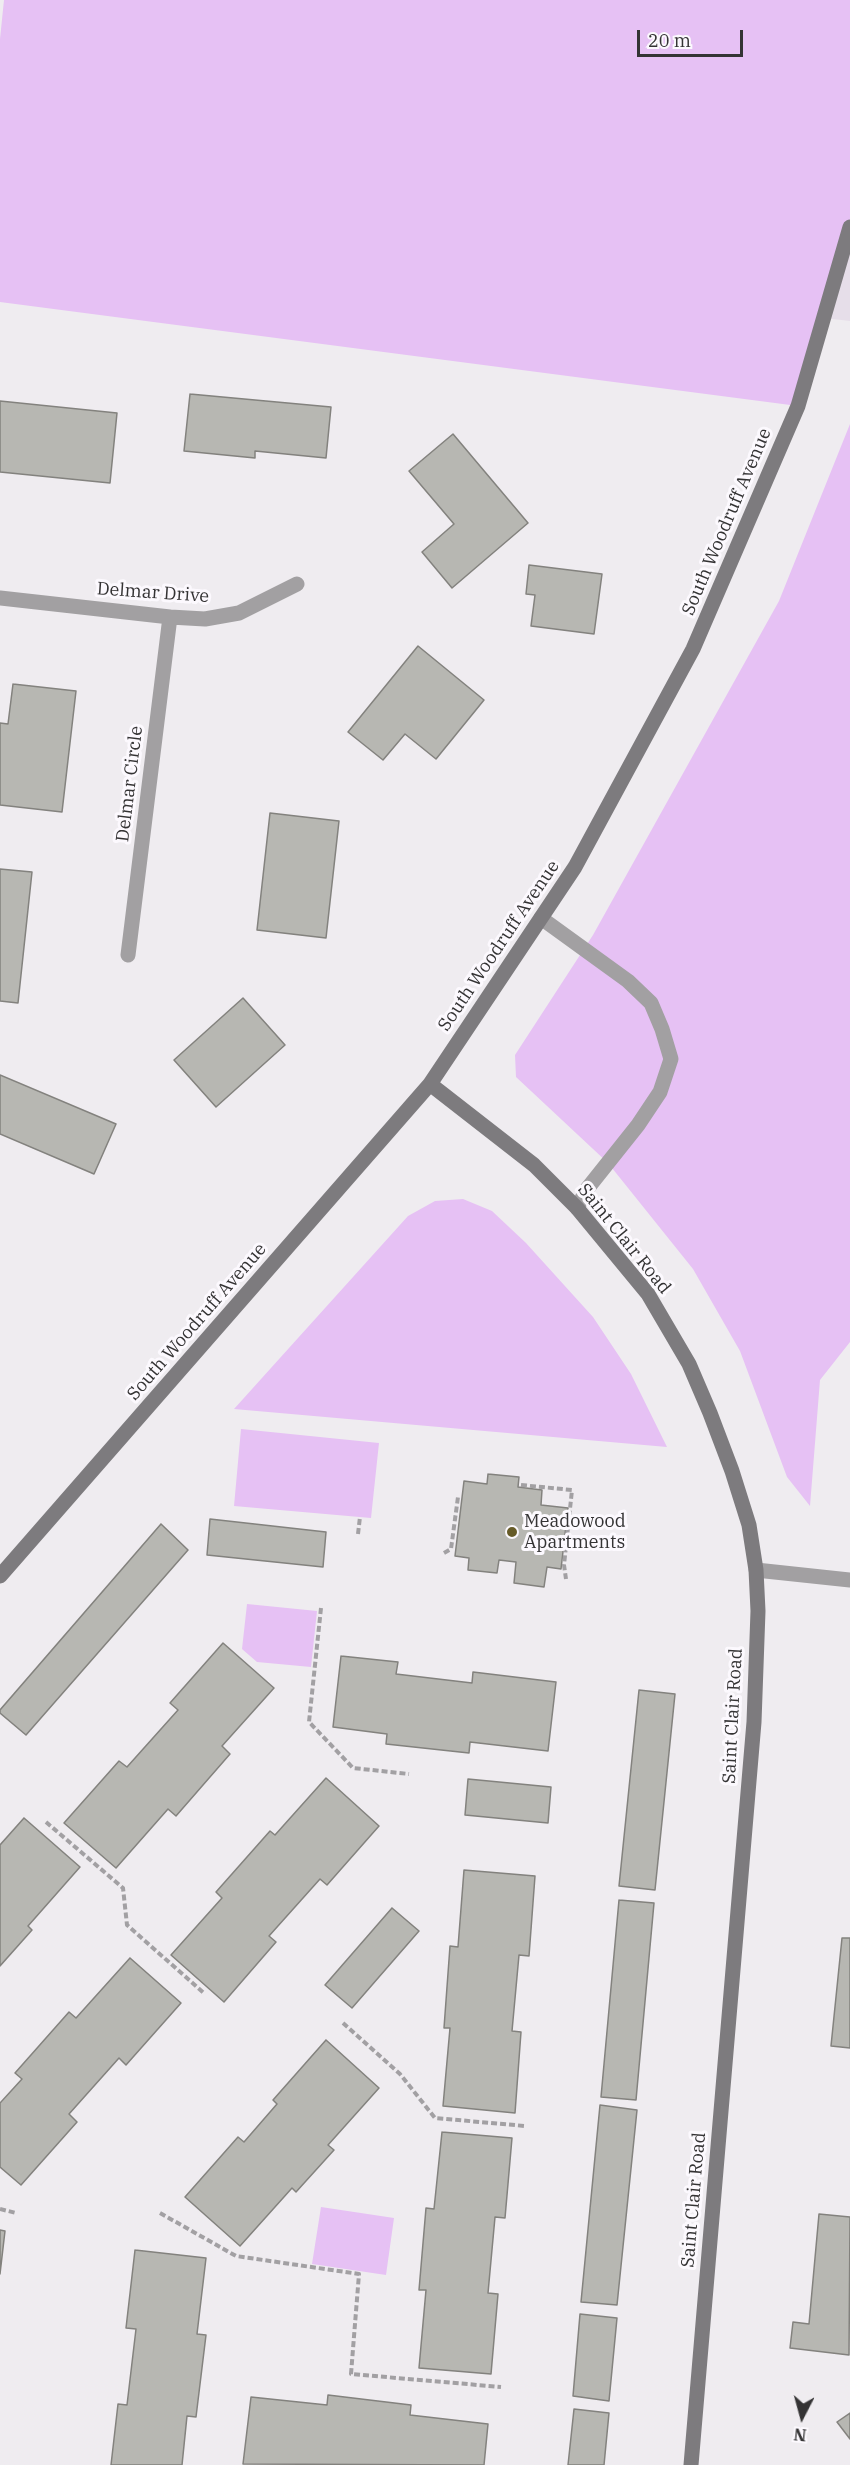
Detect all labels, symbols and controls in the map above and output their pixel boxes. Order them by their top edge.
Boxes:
scale bar [640,18,746,56]
text: 20 m [648,29,691,52]
street label: South Woodruff Avenue [678,425,776,619]
street label: Delmar Drive [96,578,210,608]
street label: Delmar Circle [112,725,148,843]
street label: South Woodruff Avenue [434,857,564,1035]
street label: Saint Clair Road [573,1179,675,1299]
street label: South Woodruff Avenue [123,1239,271,1405]
place label: Meadowood Apartments [524,1511,626,1553]
marker: Meadowood Apartments [505,1525,519,1539]
street label: Saint Clair Road [719,1648,747,1784]
street label: Saint Clair Road [677,2131,711,2269]
north arrow [772,2387,832,2447]
text: N [793,2424,807,2446]

